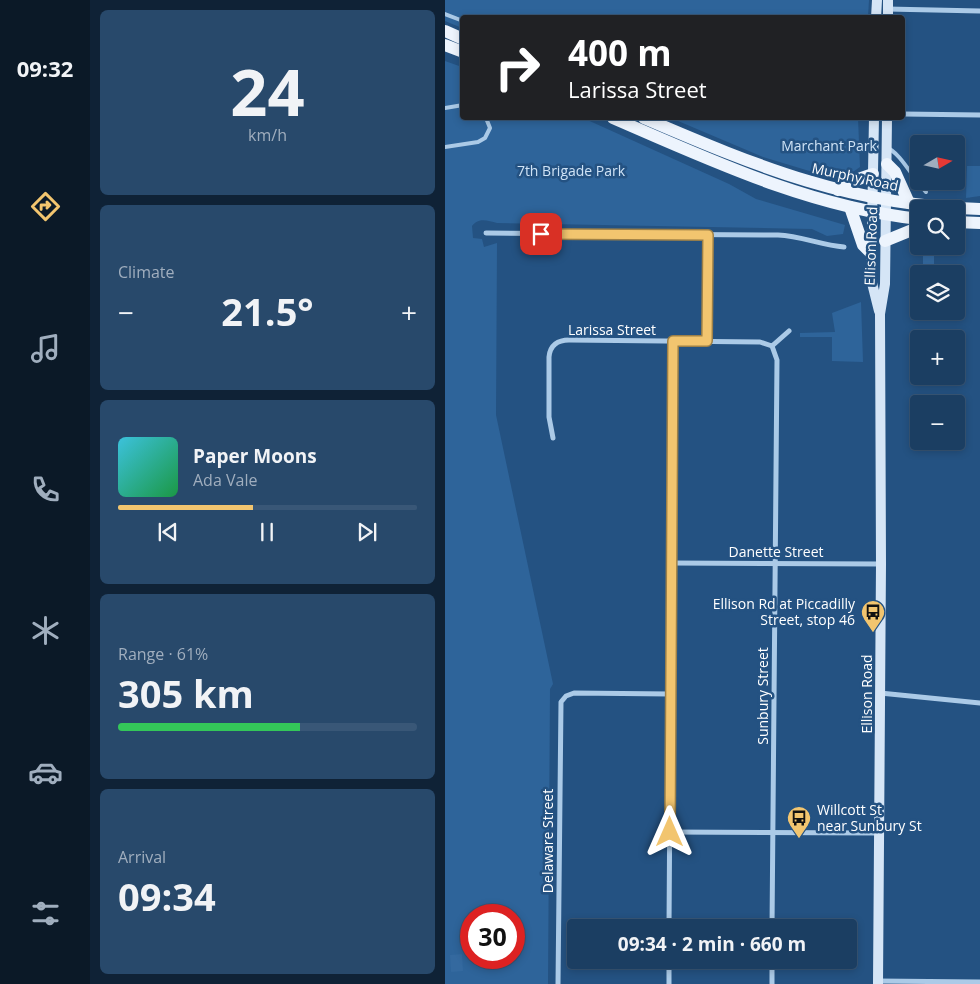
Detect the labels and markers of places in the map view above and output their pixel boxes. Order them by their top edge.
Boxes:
pin [520,213,562,255]
place label: Ellison Rd at Piccadilly Street, stop 46 [713,594,856,629]
bus stop icon: Ellison Rd at Piccadilly Street, stop 46 [860,599,886,633]
place label: Willcott St near Sunbury St [817,800,922,835]
bus stop icon: Willcott St near Sunbury St [786,805,812,839]

